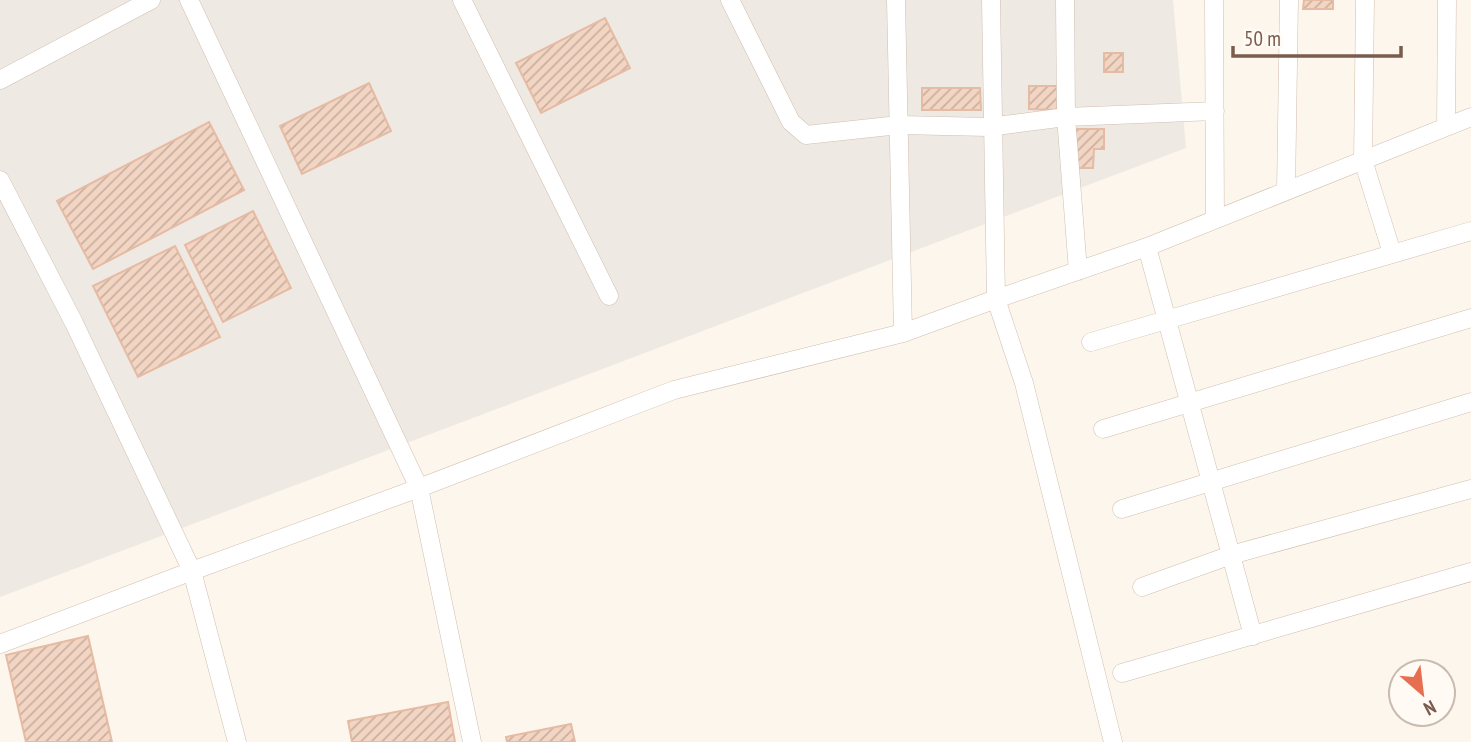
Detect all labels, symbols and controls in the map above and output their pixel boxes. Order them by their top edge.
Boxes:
scale bar [1233,14,1401,58]
text: 50 m [1244,25,1281,52]
north arrow [1387,658,1457,728]
text: N [1420,695,1440,721]

